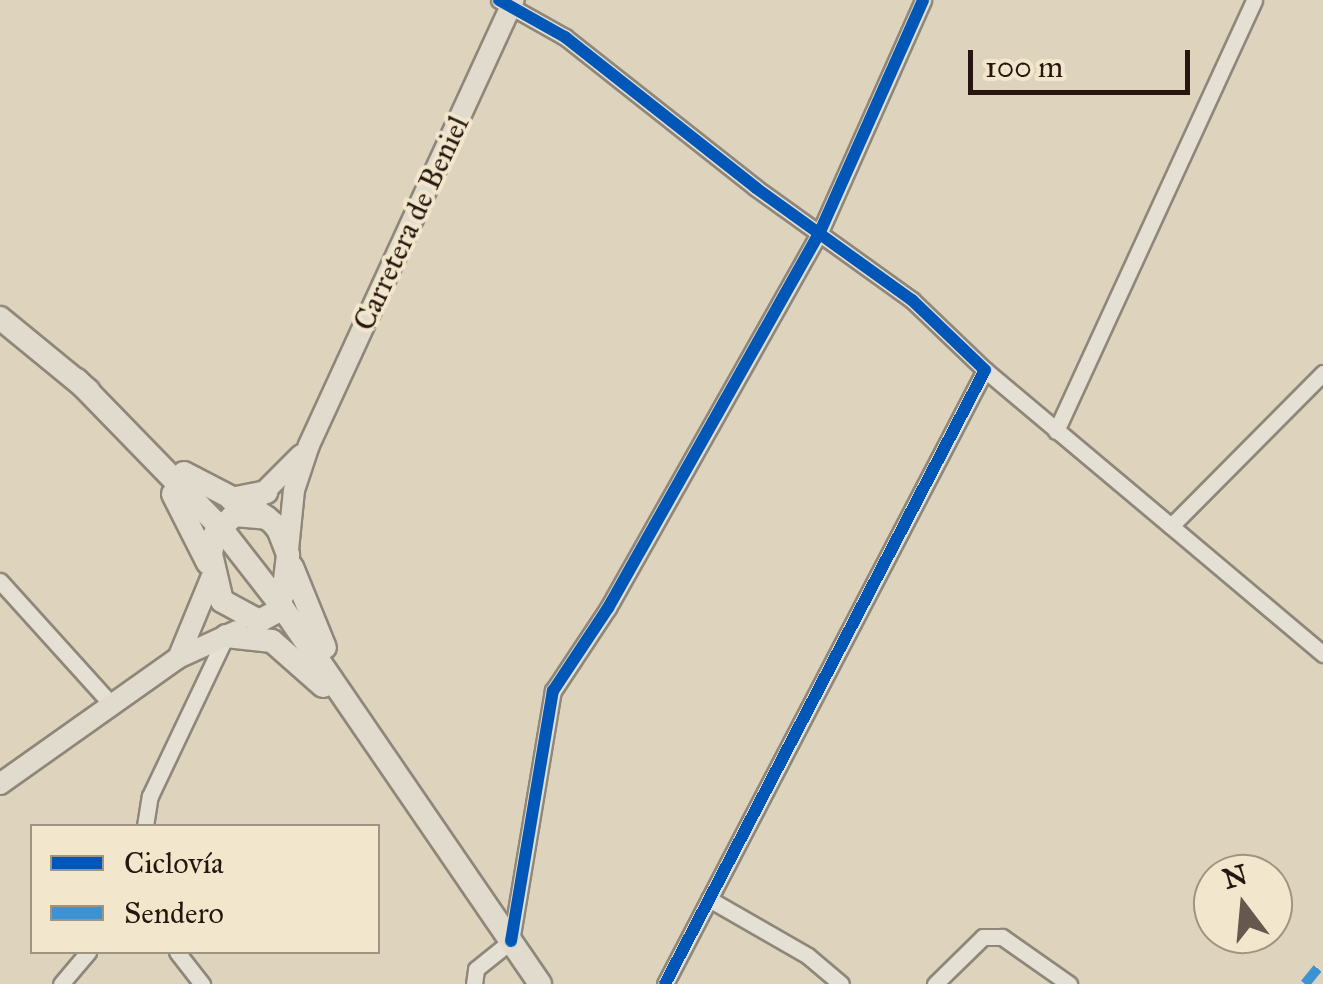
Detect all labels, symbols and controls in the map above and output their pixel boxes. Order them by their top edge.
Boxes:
scale bar [973,30,1196,92]
text: 100 m [985,49,1063,85]
street label: Carretera de Beniel [346,110,476,336]
legend [30,824,380,954]
text: Ciclovía [124,845,224,881]
north arrow [1193,854,1293,954]
text: N [1219,857,1251,897]
text: Sendero [124,895,224,931]

